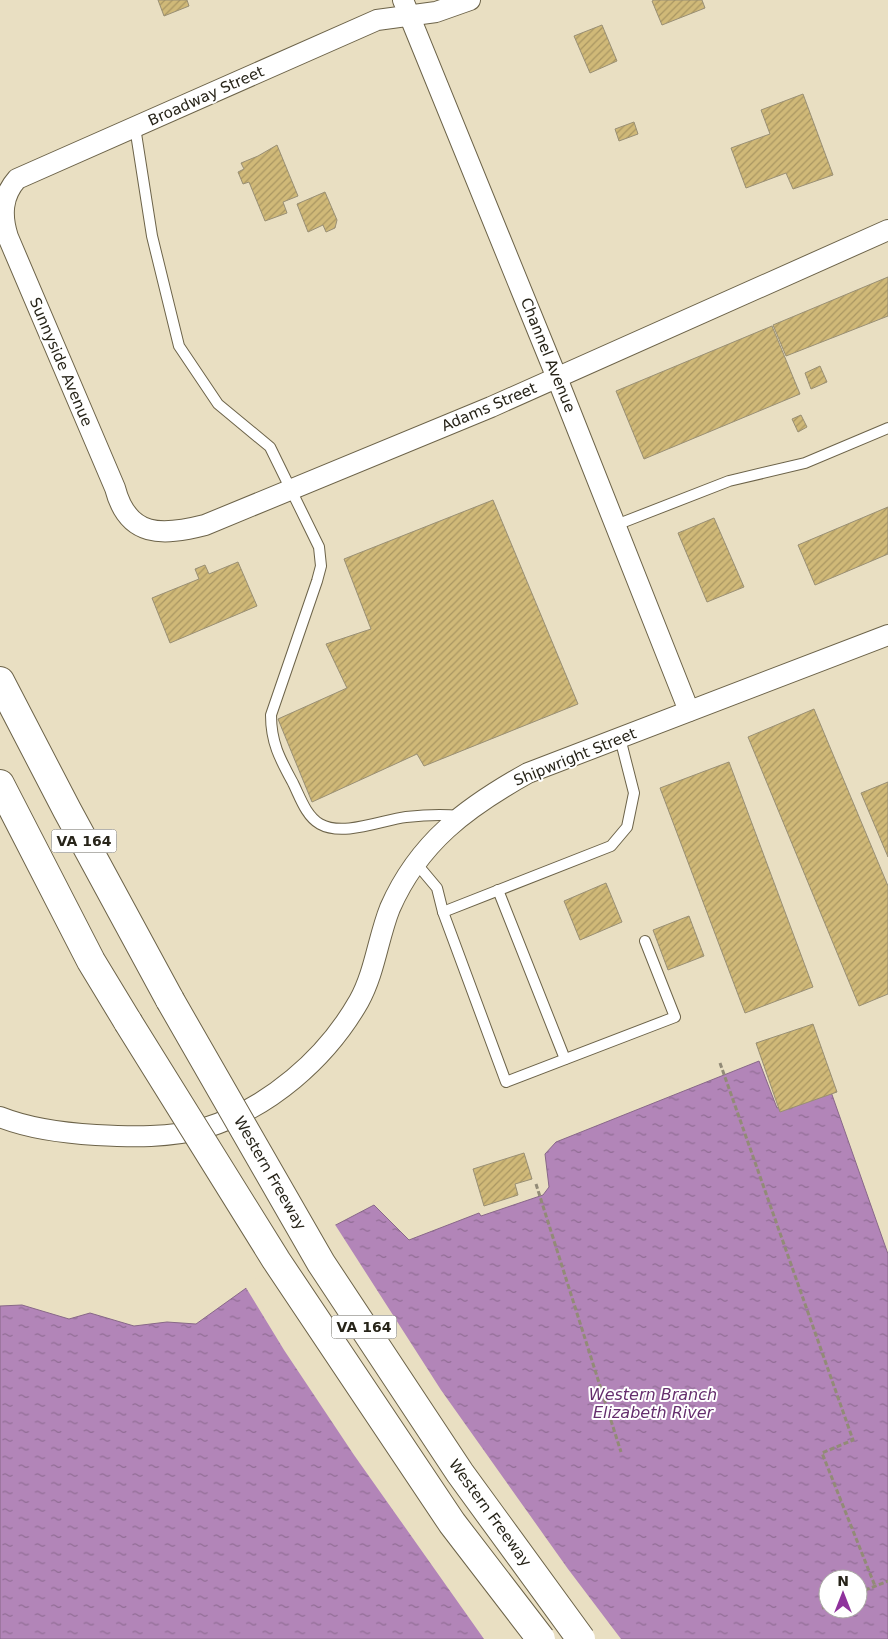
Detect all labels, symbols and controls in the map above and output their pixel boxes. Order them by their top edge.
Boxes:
street label: Broadway Street [145,62,267,130]
street label: Sunnyside Avenue [26,295,96,429]
street label: Channel Avenue [517,295,579,415]
street label: Adams Street [439,379,539,435]
street label: Shipwright Street [511,724,639,790]
road number: VA 164 [52,829,116,852]
street label: Western Freeway [230,1113,310,1233]
road number: VA 164 [332,1315,396,1338]
water label: Western Branch Elizabeth River [589,1385,717,1422]
street label: Western Freeway [445,1456,535,1570]
north arrow [818,1569,868,1619]
text: N [837,1573,849,1589]

